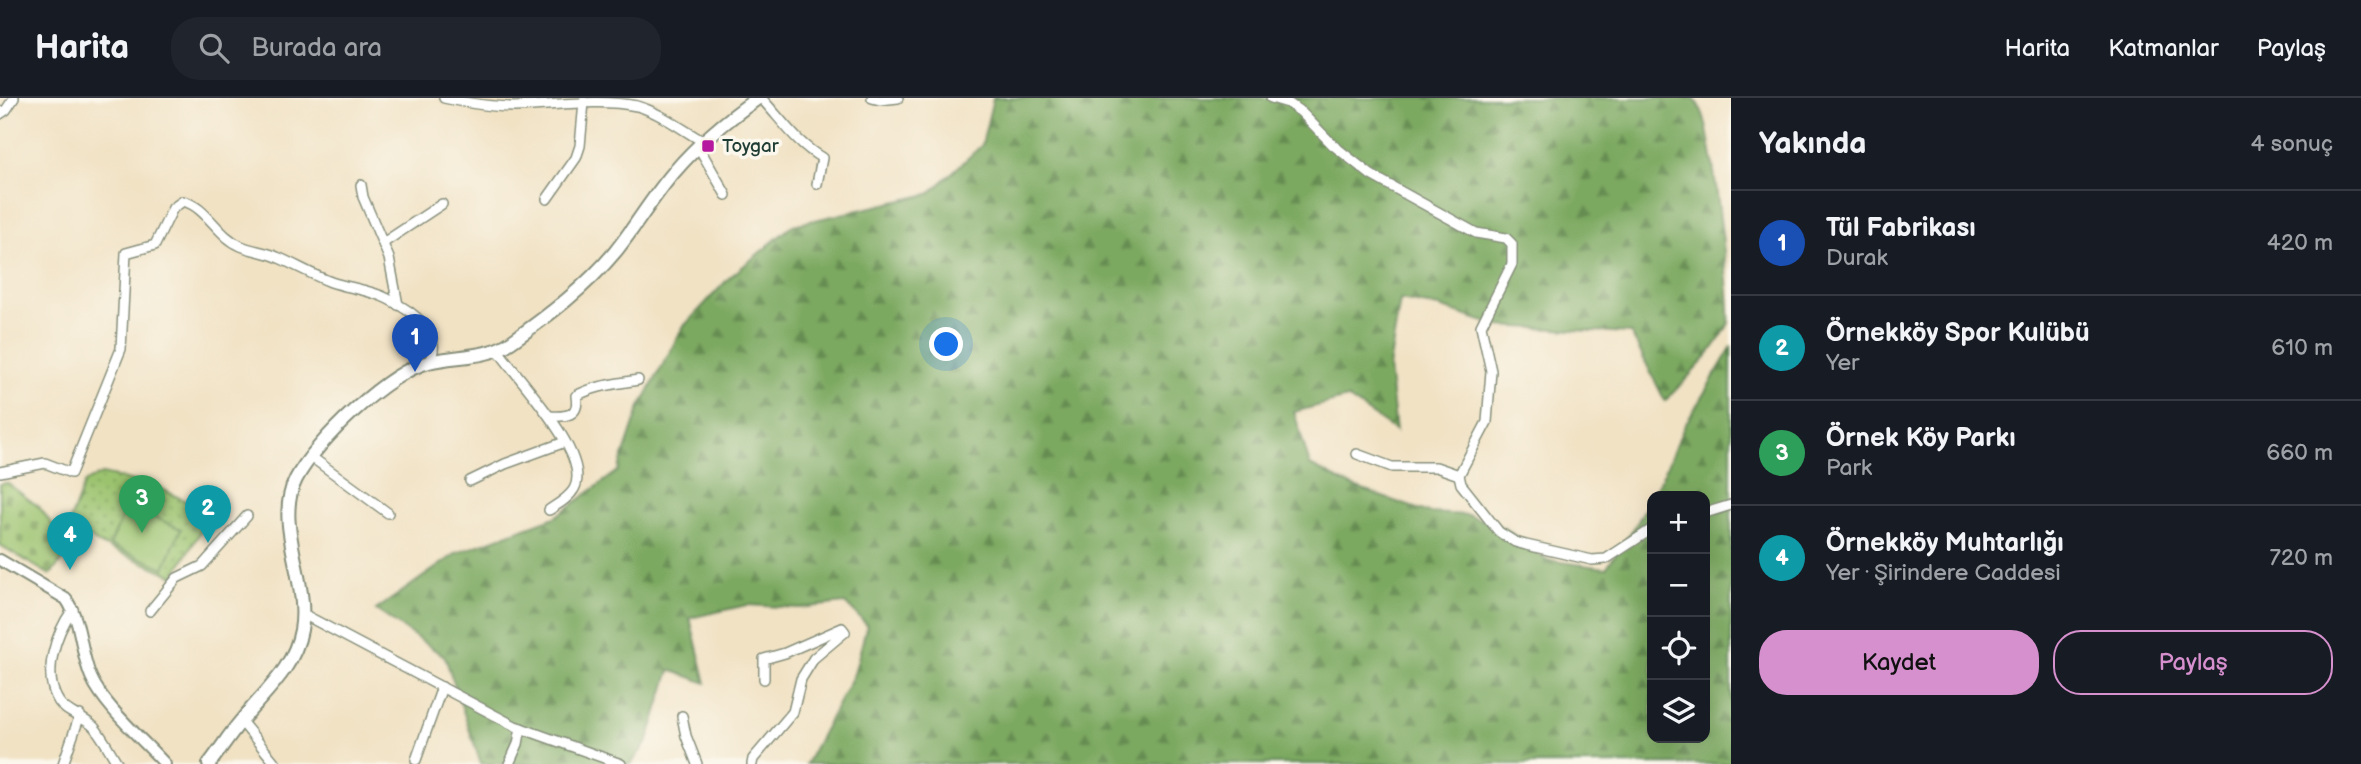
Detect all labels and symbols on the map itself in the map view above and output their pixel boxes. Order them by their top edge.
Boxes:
place label: Toygar [722,135,780,158]
marker: Toygar [700,138,716,154]
pin: 1 [392,314,438,372]
your location [929,327,963,361]
pin: 3 [119,475,165,533]
pin: 2 [185,485,231,543]
pin: 4 [47,512,93,570]

